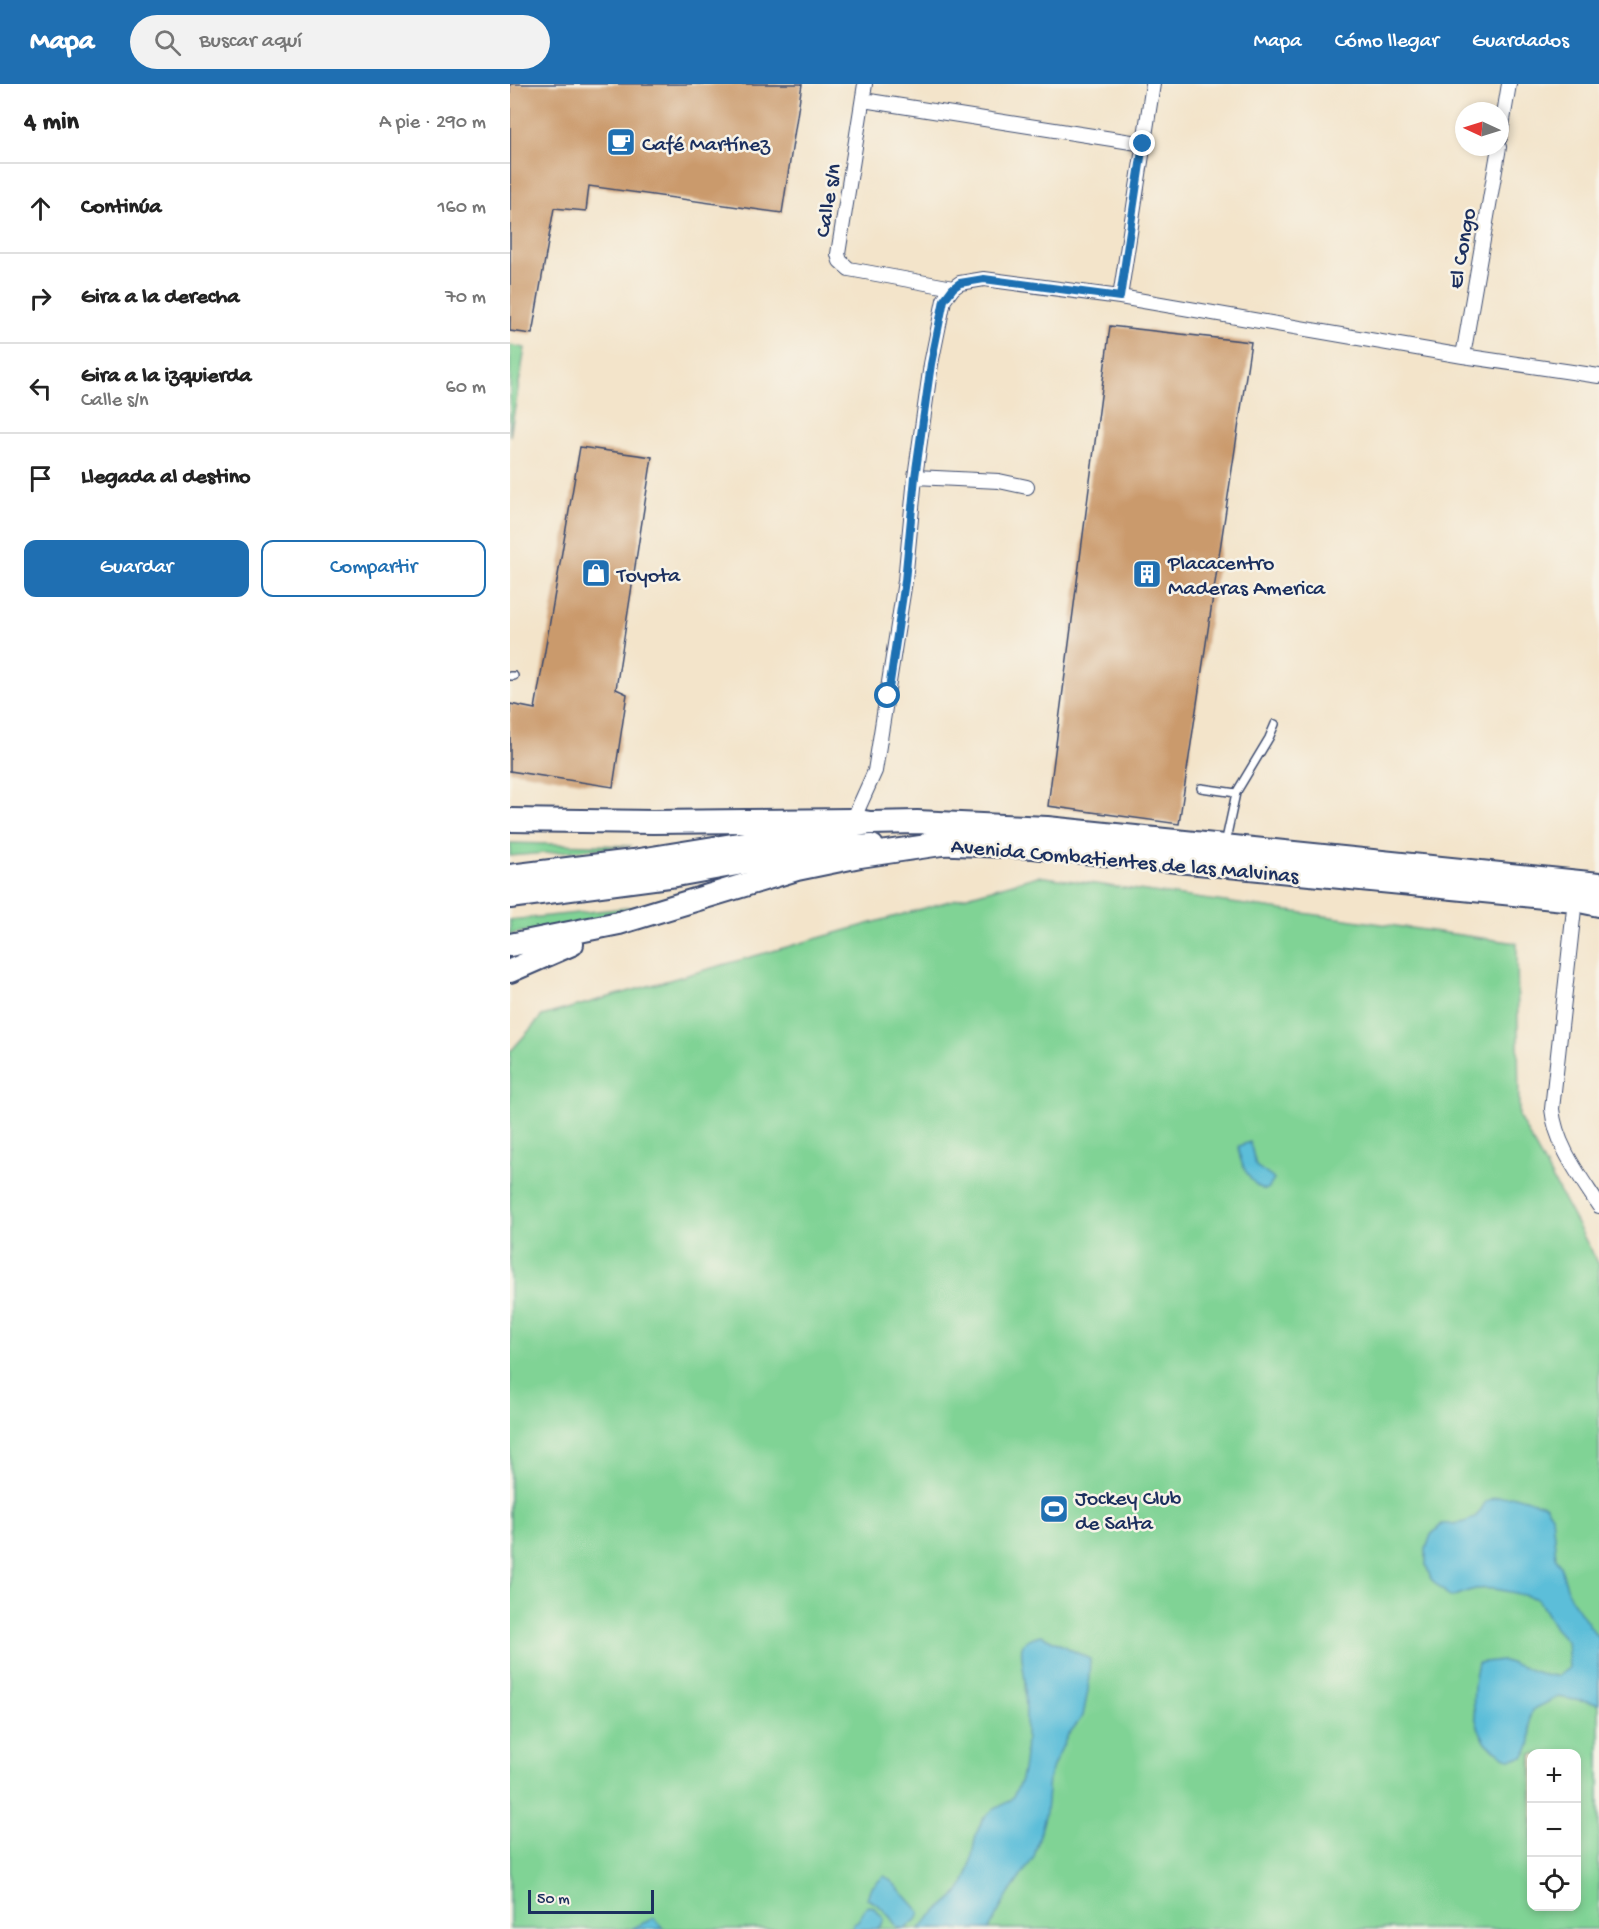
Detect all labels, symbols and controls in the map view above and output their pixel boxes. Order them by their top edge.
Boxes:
search box [130,15,550,69]
text: Mapa [30,26,94,59]
icon: search [151,26,184,59]
text: Buscar aquí [199,29,302,55]
text: Mapa [1253,30,1302,55]
text: Cómo llegar [1335,30,1439,55]
text: Guardados [1472,30,1569,55]
north arrow [1455,102,1509,156]
text: 4 min [24,108,79,139]
text: A pie · 290 m [379,112,486,135]
cafe icon: Café Martínez [605,126,637,158]
route end [1129,130,1155,156]
place label: Café Martínez [642,133,771,159]
street label: Calle s/n [811,161,849,239]
icon: ahead [24,192,57,225]
text: Continúa [81,195,162,221]
text: 160 m [437,197,486,220]
street label: El Congo [1444,206,1484,291]
icon: right [24,282,57,315]
text: Gira a la derecha [81,285,239,311]
text: 70 m [445,287,486,310]
text: Gira a la izquierda [81,364,252,390]
icon: left [24,372,57,405]
text: 60 m [446,377,486,400]
text: Calle s/n [81,390,148,413]
icon: arrive [24,462,57,495]
text: Llegada al destino [81,465,251,491]
button: Guardar [24,540,249,597]
button: Compartir [261,540,486,597]
place label: Placacentro Maderas America [1167,552,1326,603]
shop icon: Toyota [580,557,612,589]
building icon: Placacentro Maderas America [1131,558,1163,590]
place label: Toyota [615,564,681,590]
route start [874,682,900,708]
street label: Avenida Combatientes de las Malvinas [950,835,1300,891]
place label: Jockey Club de Salta [1075,1487,1182,1538]
sports icon: Jockey Club de Salta [1038,1493,1070,1525]
map controls [1527,1749,1581,1911]
button: + [1527,1749,1581,1803]
button: − [1527,1803,1581,1857]
button: locate [1527,1857,1581,1911]
scale bar [528,1887,654,1914]
text: 50 m [537,1891,570,1910]

